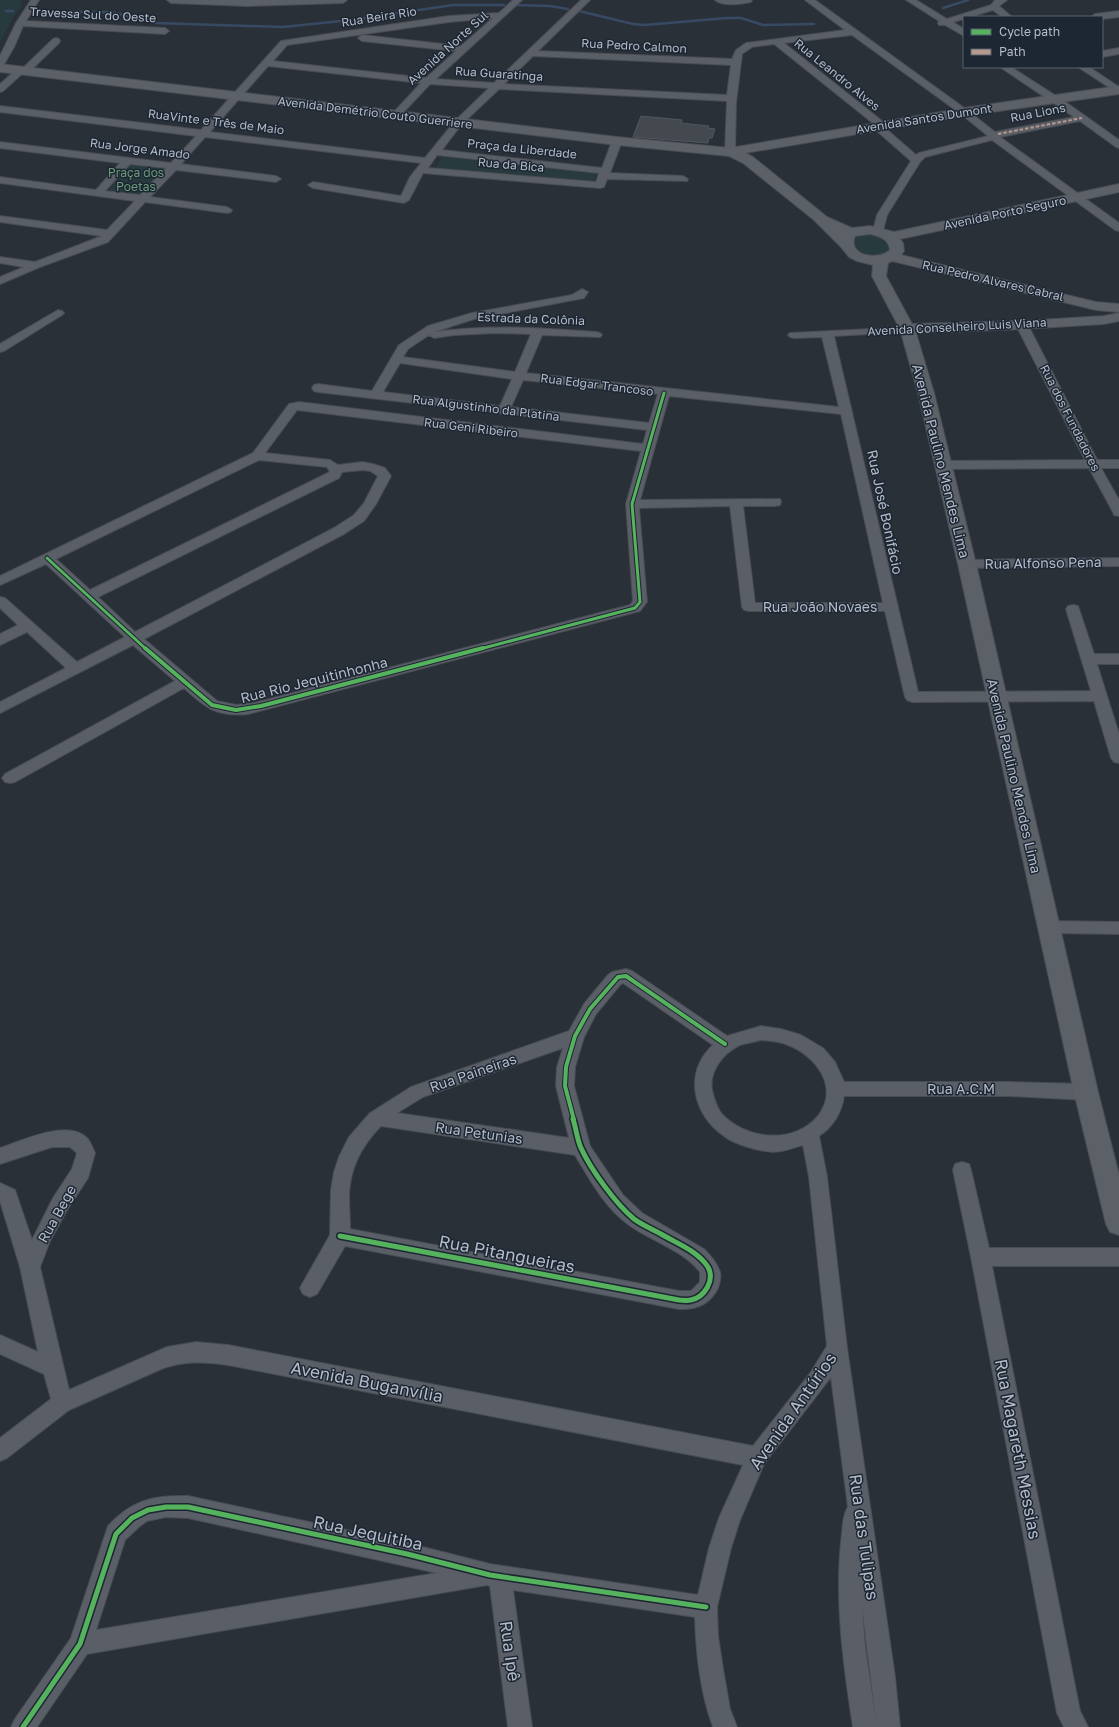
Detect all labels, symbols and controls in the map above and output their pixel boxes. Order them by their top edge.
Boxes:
street label: Rua Beira Rio [340,3,418,30]
street label: Travessa Sul do Oeste [29,4,157,25]
street label: Avenida Norte Sul [404,7,491,88]
legend [963,16,1103,68]
text: Cycle path [999,24,1060,39]
street label: Rua Pedro Calmon [581,35,687,56]
street label: Rua Leandro Alves [791,35,883,114]
text: Path [999,44,1026,59]
street label: Rua Guaratinga [454,63,544,84]
street label: Avenida Demétrio Couto Guerriere [277,93,473,132]
street label: Avenida Santos Dumont [855,100,993,137]
street label: Rua Lions [1009,100,1067,125]
street label: RuaVinte e Três de Maio [147,106,285,137]
street label: Rua Jorge Amado [89,135,191,162]
street label: Praça da Liberdade [466,135,578,162]
street label: Rua da Bica [477,154,545,175]
park label: Praça dos Poetas [108,165,164,194]
street label: Avenida Porto Seguro [942,192,1067,233]
street label: Rua Pedro Alvares Cabral [921,257,1065,304]
street label: Estrada da Colônia [477,309,585,328]
street label: Avenida Conselheiro Luis Viana [867,314,1047,339]
street label: Avenida Paulino Mendes Lima [909,362,974,560]
street label: Rua dos Fundadores [1037,362,1104,473]
street label: Rua Edgar Trancoso [540,370,654,399]
street label: Rua Algustinho da Platina [412,391,561,424]
street label: Rua Geni Ribeiro [423,414,519,441]
street label: Rua José Bonifácio [864,448,907,576]
street label: Rua Alfonso Pena [984,553,1102,572]
street label: Rua João Novaes [763,598,877,615]
street label: Rua Rio Jequitinhonha [239,653,389,706]
street label: Avenida Paulino Mendes Lima [984,677,1045,875]
street label: Rua Paineiras [427,1050,519,1095]
street label: Rua A.C.M [927,1080,995,1097]
street label: Rua Petunias [434,1118,524,1147]
street label: Rua Bege [34,1182,79,1246]
street label: Rua Pitangueiras [437,1230,577,1277]
street label: Avenida Antúrios [744,1348,841,1473]
street label: Avenida Buganvília [289,1356,445,1407]
street label: Rua Magareth Messias [991,1357,1046,1541]
street label: Rua das Tulipas [845,1473,884,1601]
street label: Rua Jequitiba [311,1511,425,1554]
street label: Rua Ipê [496,1619,525,1683]

